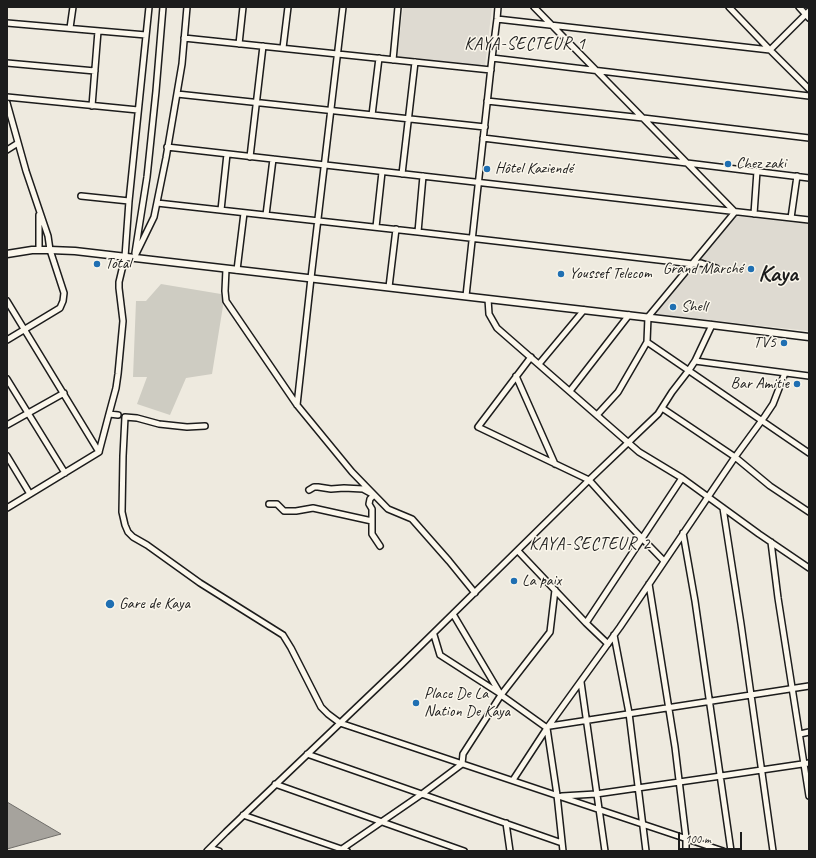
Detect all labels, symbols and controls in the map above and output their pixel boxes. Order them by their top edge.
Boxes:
district label: KAYA-SECTEUR 1 [464,35,586,55]
place label: Chez zaki [736,154,786,174]
place label: Hôtel Kaziendé [495,159,573,179]
marker: Chez zaki [723,159,733,169]
marker: Hôtel Kaziendé [482,164,492,174]
place label: Total [105,254,131,274]
marker: Total [92,259,102,269]
place label: Grand Marché [663,259,743,279]
district label: Kaya [758,261,798,289]
place label: Youssef Telecom [569,264,652,284]
marker: Grand Marché [746,264,756,274]
marker: Youssef Telecom [556,269,566,279]
place label: Shell [681,297,707,317]
marker: Shell [668,302,678,312]
place label: TV5 [753,333,776,353]
marker: TV5 [779,338,789,348]
place label: Bar Amitie [731,374,789,394]
marker: Bar Amitie [792,379,802,389]
district label: KAYA-SECTEUR 2 [529,535,651,555]
place label: La paix [522,571,561,591]
marker: La paix [509,576,519,586]
place label: Gare de Kaya [119,594,190,614]
marker: Gare de Kaya [104,598,116,610]
place label: Place De La Nation De Kaya [424,684,510,722]
marker: Place De La Nation De Kaya [411,698,421,708]
scale bar [680,824,744,850]
text: 100 m [685,831,711,847]

